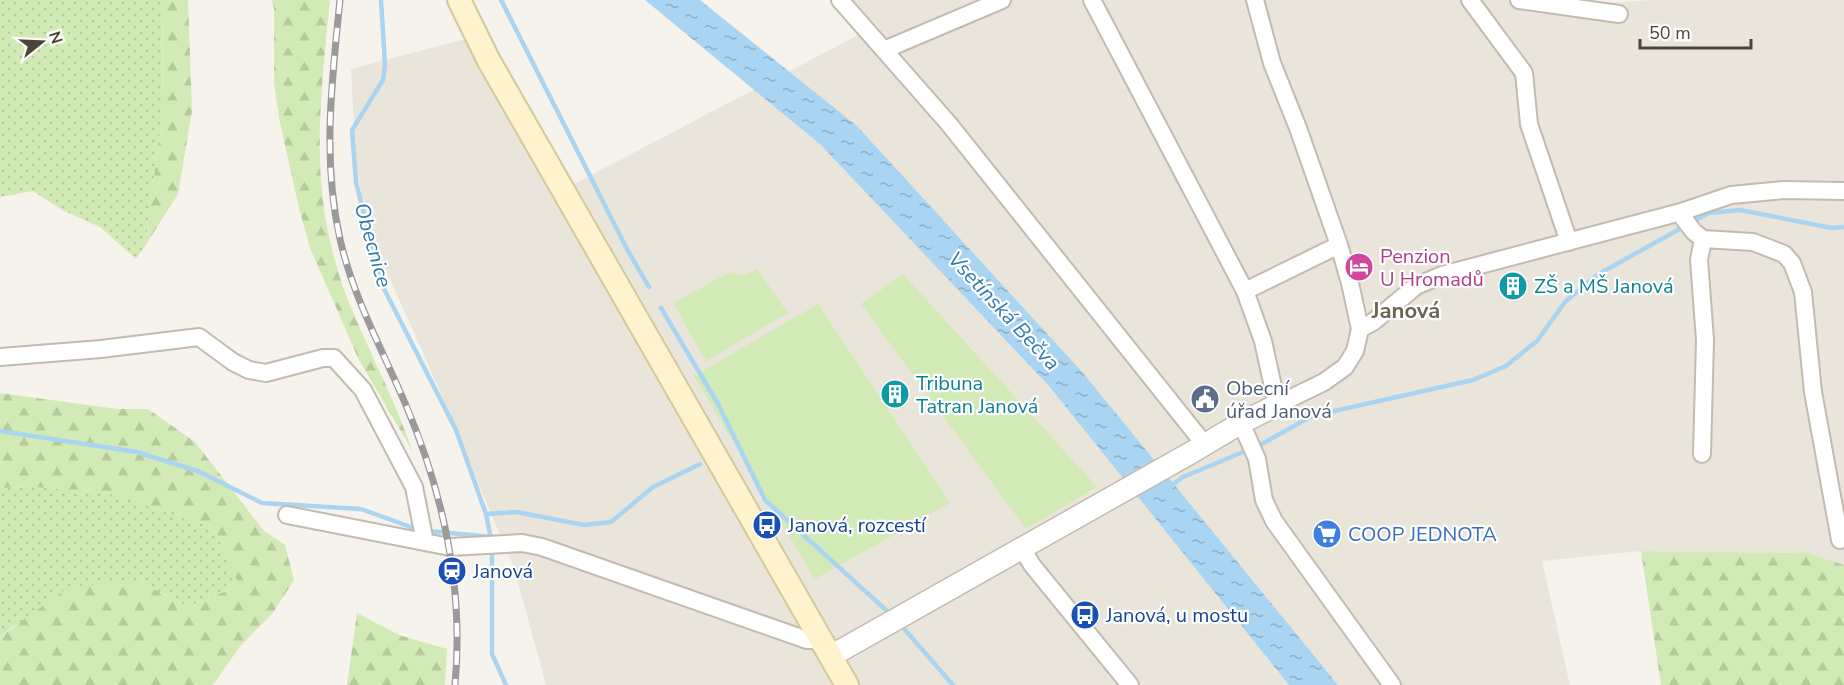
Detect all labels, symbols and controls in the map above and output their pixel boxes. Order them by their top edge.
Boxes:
north arrow [12,12,72,72]
scale bar [1640,12,1751,50]
text: 50 m [1649,21,1691,45]
text: N [43,29,68,47]
water label: Obecnice [348,199,398,291]
place label: Penzion U Hromadů [1380,243,1484,293]
water label: Vsetínská Bečva [942,246,1066,376]
hotel icon: Penzion U Hromadů [1343,251,1375,283]
building icon: ZŠ a MŠ Janová [1497,270,1529,302]
place label: ZŠ a MŠ Janová [1534,273,1674,300]
district label: Janová [1371,296,1440,326]
place label: Tribuna Tatran Janová [916,370,1038,420]
place label: Obecní úřad Janová [1226,375,1332,425]
building icon: Tribuna Tatran Janová [879,378,911,410]
public building icon: Obecní úřad Janová [1189,383,1221,415]
bus stop icon: Janová, rozcestí [751,509,783,541]
place label: Janová, rozcestí [787,512,927,539]
supermarket icon: COOP JEDNOTA [1311,518,1343,550]
place label: COOP JEDNOTA [1348,521,1497,548]
station icon: Janová [436,555,468,587]
place label: Janová [472,558,533,585]
bus stop icon: Janová, u mostu [1069,599,1101,631]
place label: Janová, u mostu [1105,602,1248,629]

